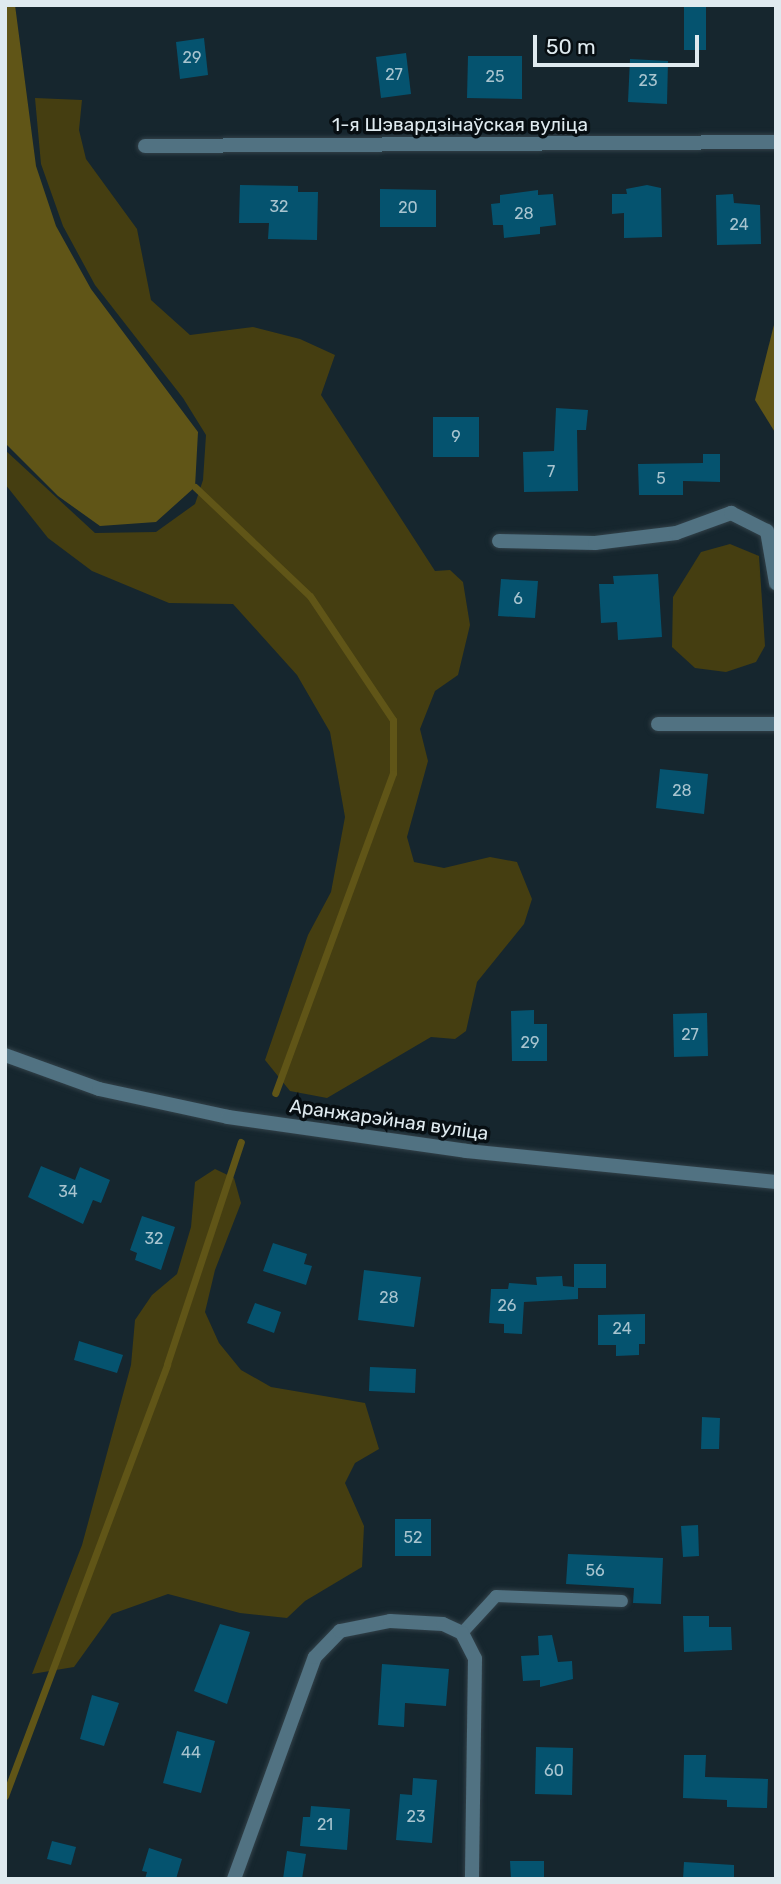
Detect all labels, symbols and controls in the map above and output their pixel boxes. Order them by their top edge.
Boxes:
scale bar [536,21,702,65]
text: 50 m [546,34,596,59]
house number: 29 [183,48,201,68]
house number: 27 [385,65,403,85]
house number: 25 [486,67,504,87]
house number: 23 [638,71,658,91]
street label: 1-я Шэвардзінаўская вуліца [332,114,588,136]
house number: 32 [269,197,289,217]
house number: 20 [398,198,418,218]
house number: 28 [514,204,534,224]
house number: 24 [729,215,749,235]
house number: 9 [451,427,461,447]
house number: 7 [547,462,555,482]
house number: 5 [656,469,666,489]
house number: 6 [513,589,523,609]
house number: 28 [672,781,692,801]
house number: 27 [681,1025,699,1045]
house number: 29 [521,1033,539,1053]
street label: Аранжарэйная вуліца [288,1095,490,1145]
house number: 34 [58,1182,78,1202]
house number: 32 [144,1229,164,1249]
house number: 28 [379,1288,399,1308]
house number: 26 [497,1296,517,1316]
house number: 24 [612,1319,632,1339]
house number: 52 [404,1528,422,1548]
house number: 56 [585,1561,605,1581]
house number: 44 [181,1743,201,1763]
house number: 60 [544,1761,564,1781]
house number: 23 [406,1807,426,1827]
house number: 21 [317,1815,333,1835]

